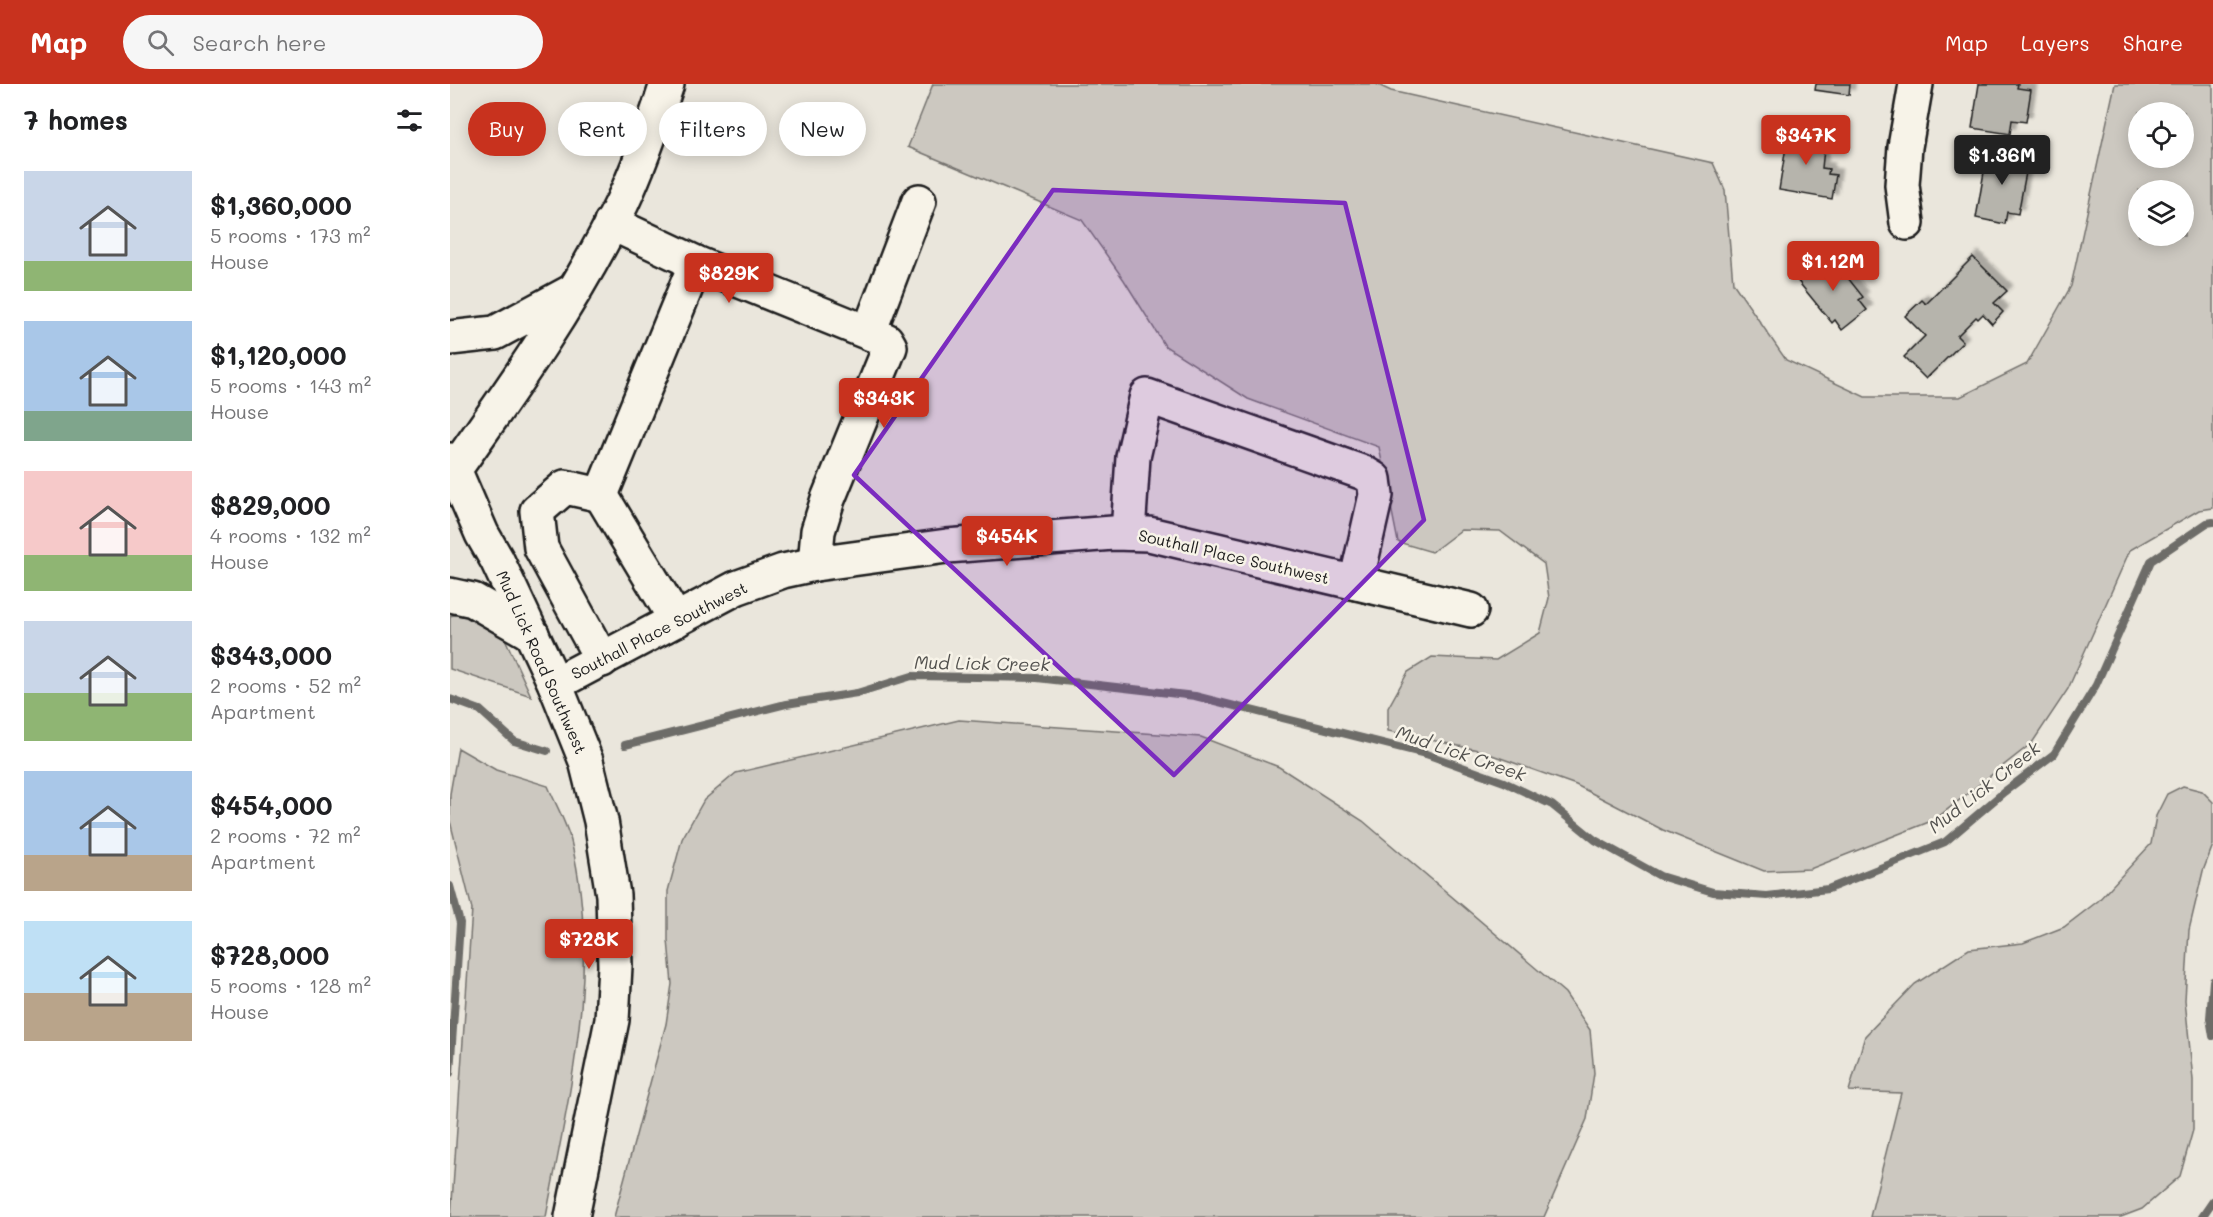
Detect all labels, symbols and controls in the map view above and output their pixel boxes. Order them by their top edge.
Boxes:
search box [123,15,543,69]
text: Map [30,24,87,60]
icon: search [144,26,177,59]
text: Search here [192,28,326,57]
text: Map [1945,29,1988,56]
text: Layers [2021,29,2090,56]
text: Share [2123,29,2183,56]
chip: Buy [468,102,546,156]
chip: Rent [558,102,647,156]
chip: Filters [659,102,767,156]
chip: New [779,102,866,156]
map controls [2128,102,2194,246]
button: locate [2128,102,2194,168]
text: 7 homes [24,103,128,137]
icon: filters [393,104,426,137]
pin: $347K [1764,115,1848,166]
text: $347K [1775,121,1837,147]
pin: $1.36M [1953,135,2051,186]
text: $1.36M [1968,141,2036,167]
button: layers [2128,180,2194,246]
text: $1,360,000 [210,188,352,222]
icon: home [72,195,144,267]
text: 5 rooms · 173 m² [210,222,371,248]
pin: $1.12M [1784,241,1882,292]
text: $1.12M [1801,247,1865,273]
text: House [210,248,269,274]
pin: $829K [687,253,771,304]
text: $829K [698,259,760,285]
text: $1,120,000 [210,338,346,372]
icon: home [72,345,144,417]
text: 5 rooms · 143 m² [210,372,371,398]
pin: $343K [842,378,926,429]
text: $343K [853,384,915,410]
text: House [210,398,269,424]
text: $829,000 [210,488,330,522]
icon: home [72,495,144,567]
pin: $454K [965,516,1049,567]
text: 4 rooms · 132 m² [210,522,371,548]
text: $454K [976,522,1038,548]
street label: Southall Place Southwest [1137,524,1331,588]
text: House [210,548,269,574]
street label: Mud Lick Road Southwest [492,567,592,757]
street label: Southall Place Southwest [567,576,751,684]
text: $343,000 [210,638,332,672]
icon: home [72,645,144,717]
water label: Mud Lick Creek [914,650,1051,676]
text: 2 rooms · 52 m² [210,672,361,698]
text: Apartment [210,698,316,724]
water label: Mud Lick Creek [1393,720,1530,787]
water label: Mud Lick Creek [1923,735,2045,838]
text: $454,000 [210,788,332,822]
icon: home [72,795,144,867]
text: 2 rooms · 72 m² [210,822,361,848]
text: Apartment [210,848,316,874]
pin: $728K [547,919,631,970]
text: $728K [559,925,619,951]
text: $728,000 [210,938,329,972]
icon: home [72,945,144,1017]
text: 5 rooms · 128 m² [210,972,371,998]
text: House [210,998,269,1024]

